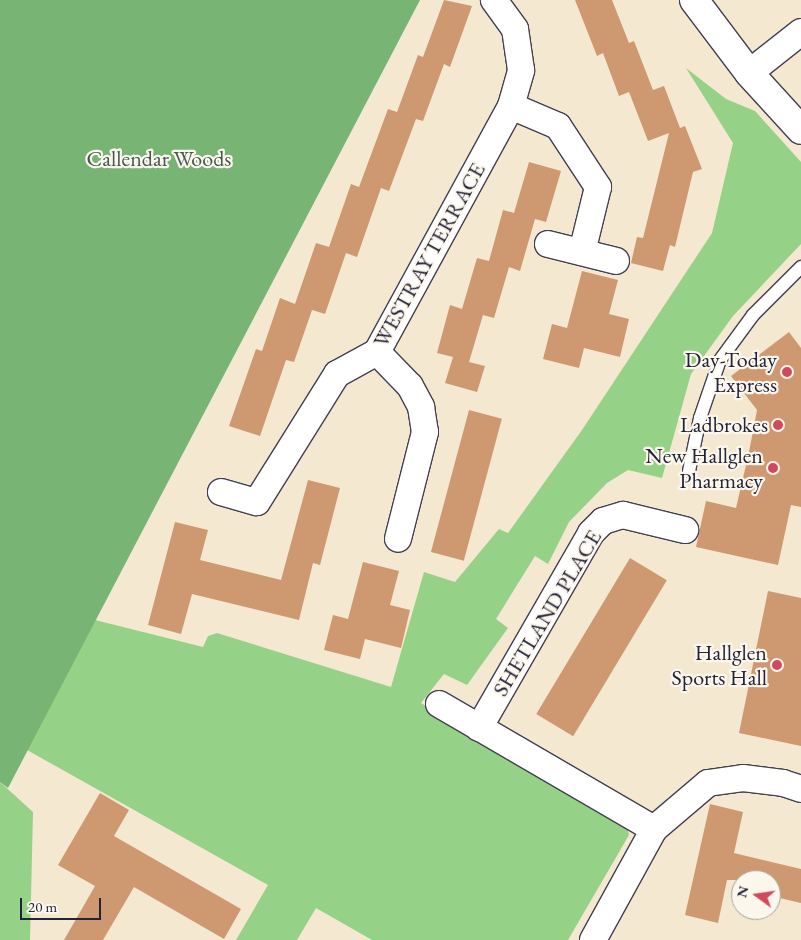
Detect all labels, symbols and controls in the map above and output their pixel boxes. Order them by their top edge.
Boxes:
park label: Callendar Woods [87,146,231,172]
street label: WESTRAY TERRACE [367,158,491,352]
place label: Day-Today Express [685,346,777,398]
marker: Day-Today Express [781,366,793,378]
place label: Ladbrokes [680,412,768,438]
marker: Ladbrokes [772,419,784,431]
place label: New Hallglen Pharmacy [645,442,763,494]
marker: New Hallglen Pharmacy [767,462,779,474]
street label: SHETLAND PLACE [487,525,607,701]
place label: Hallglen Sports Hall [672,639,767,690]
marker: Hallglen Sports Hall [771,659,783,671]
north arrow [731,870,781,920]
text: N [732,884,753,899]
scale bar [22,888,104,920]
text: 20 m [28,897,57,916]

